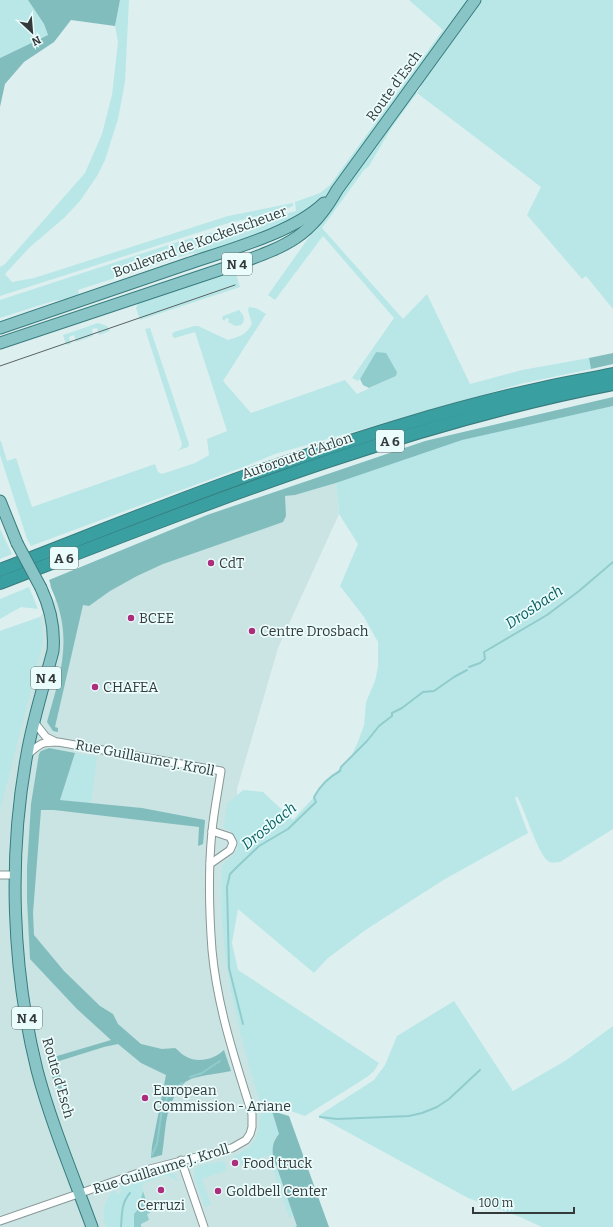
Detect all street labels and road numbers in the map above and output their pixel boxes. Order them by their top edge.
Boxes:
street label: Route d'Esch [363,47,425,125]
street label: Boulevard de Kockelscheuer [111,203,289,281]
road number: N 4 [222,253,252,275]
street label: Autoroute d'Arlon [240,429,354,483]
road number: A 6 [376,430,404,452]
road number: A 6 [50,547,78,569]
road number: N 4 [31,667,61,689]
street label: Rue Guillaume J. Kroll [74,736,216,780]
road number: N 4 [12,1007,42,1029]
street label: Route d'Esch [38,1036,78,1121]
street label: Rue Guillaume J. Kroll [91,1140,231,1198]

